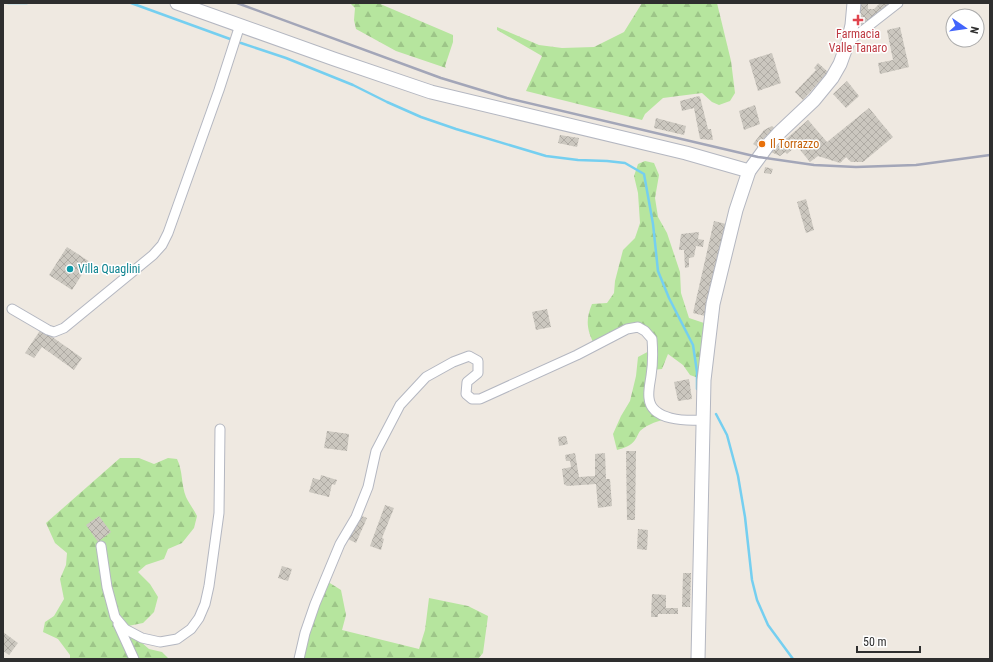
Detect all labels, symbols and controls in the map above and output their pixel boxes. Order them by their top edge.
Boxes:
north arrow [945,8,985,48]
marker: Farmacia Valle Tanaro [853,15,863,25]
text: N [967,25,981,35]
place label: Farmacia Valle Tanaro [829,27,887,55]
place label: Il Torrazzo [770,137,819,151]
marker: Il Torrazzo [757,139,767,149]
place label: Villa Quaglini [78,262,140,276]
marker: Villa Quaglini [65,264,75,274]
scale bar [857,628,920,654]
text: 50 m [863,635,887,649]

